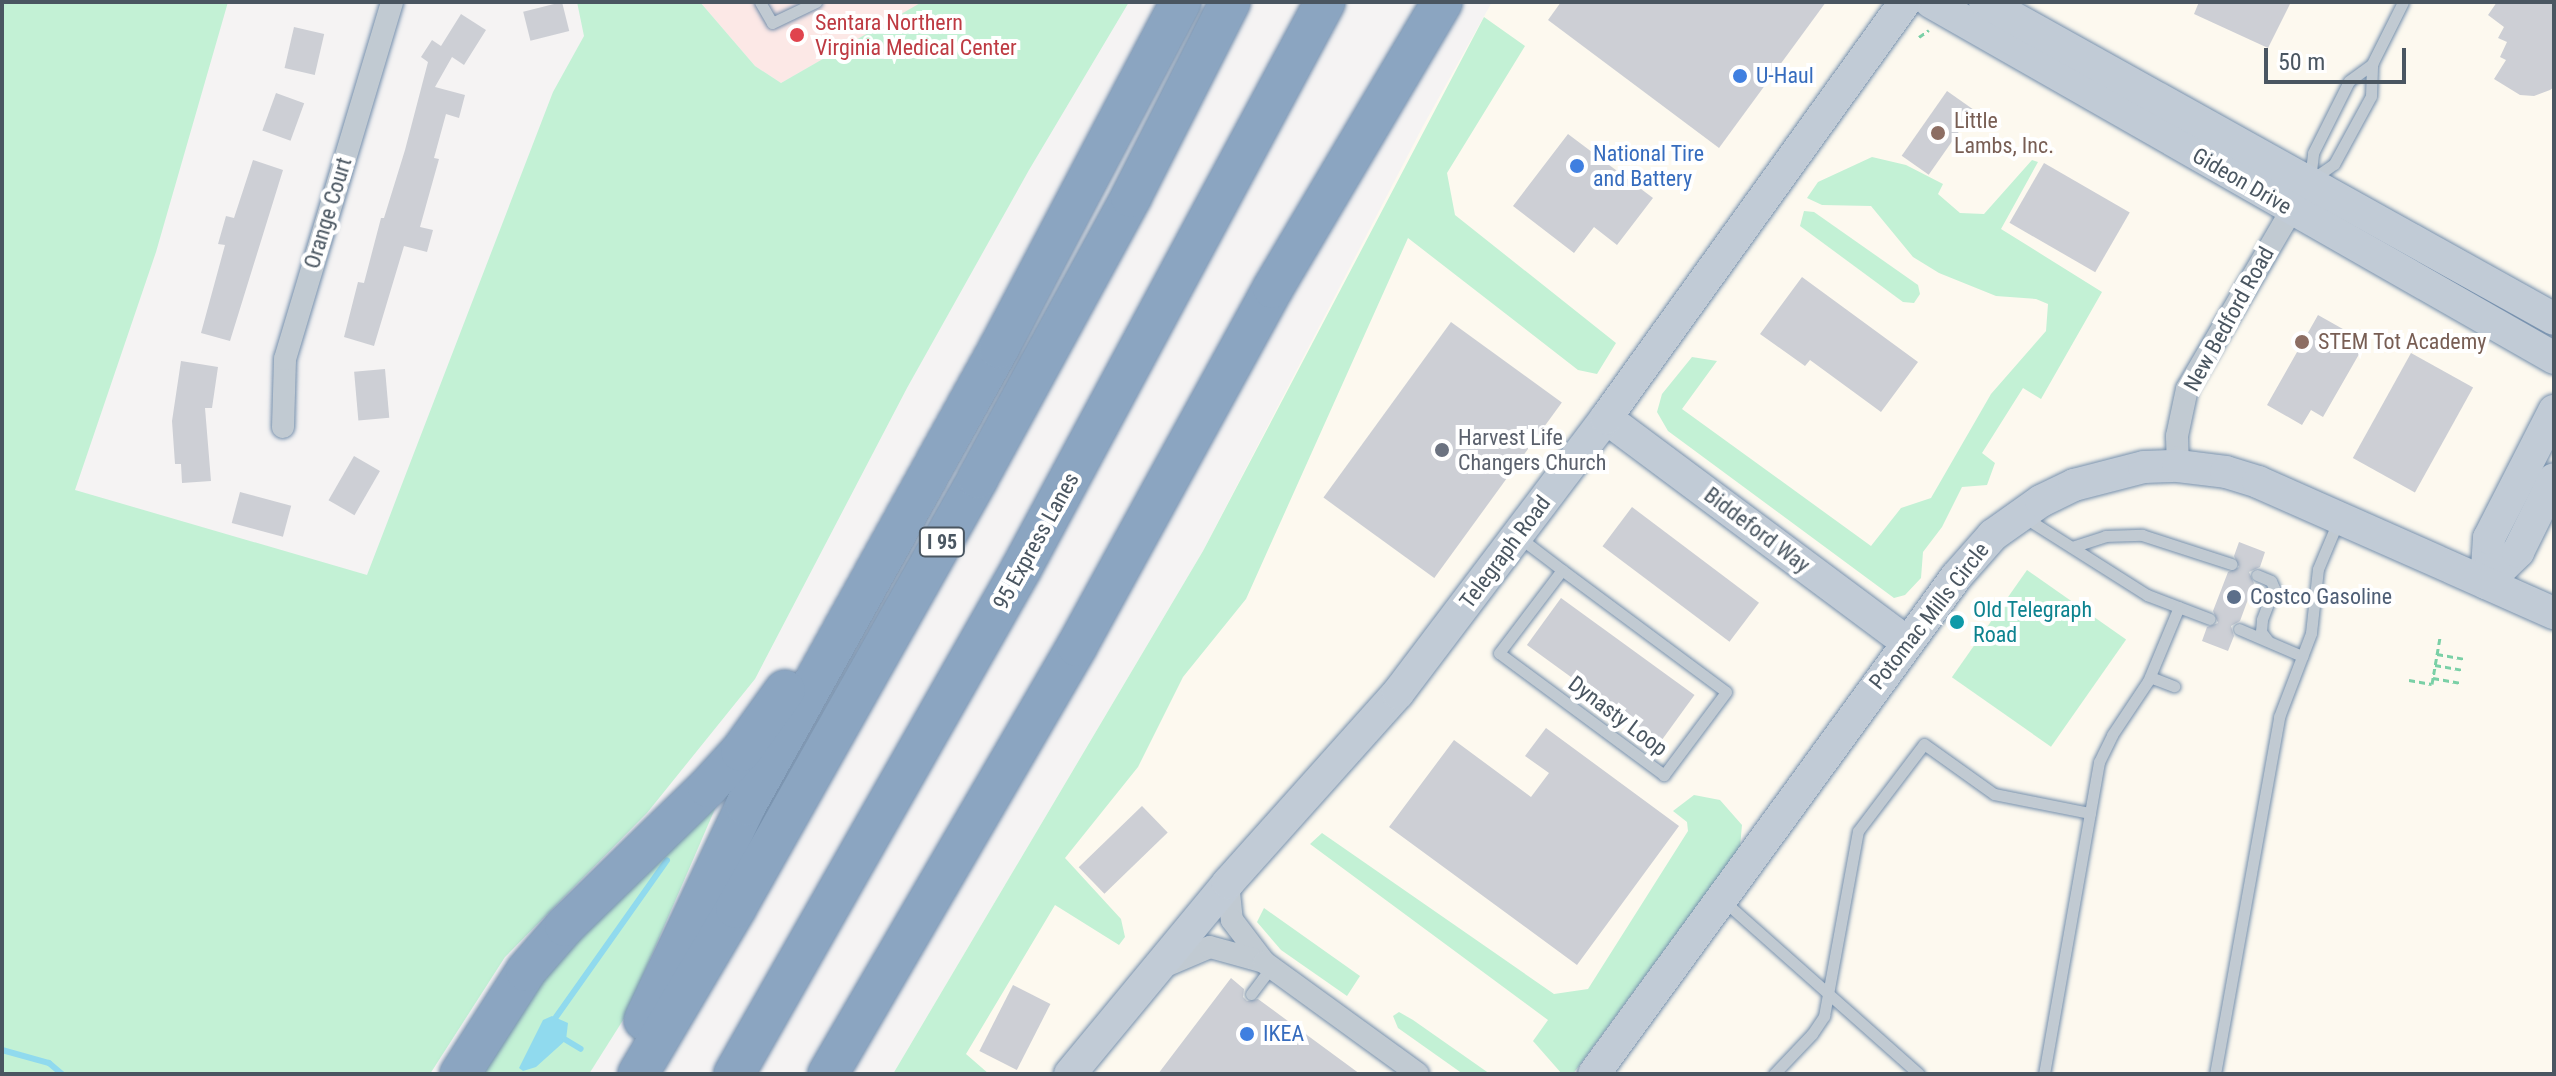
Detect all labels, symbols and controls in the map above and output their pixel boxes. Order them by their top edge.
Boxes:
place label: Sentara Northern Virginia Medical Center [815,9,1017,60]
marker: Sentara Northern Virginia Medical Center [786,24,808,46]
scale bar [2268,32,2410,82]
text: 50 m [2278,48,2325,76]
place label: U-Haul [1756,63,1814,89]
marker: U-Haul [1731,67,1749,85]
place label: Little Lambs, Inc. [1954,107,2054,158]
marker: Little Lambs, Inc. [1929,124,1947,142]
place label: National Tire and Battery [1593,140,1704,192]
street label: Gideon Drive [2188,142,2296,220]
street label: Orange Court [299,154,357,272]
marker: National Tire and Battery [1568,157,1586,175]
street label: New Bedford Road [2178,242,2280,396]
place label: STEM Tot Academy [2318,329,2487,355]
marker: STEM Tot Academy [2293,333,2311,351]
place label: Harvest Life Changers Church [1458,424,1606,476]
marker: Harvest Life Changers Church [1433,441,1451,459]
street label: 95 Express Lanes [988,468,1084,614]
street label: Biddeford Way [1699,482,1815,578]
street label: Telegraph Road [1454,490,1556,614]
road number: I 95 [918,526,966,558]
street label: Potomac Mills Circle [1863,537,1995,695]
place label: Costco Gasoline [2250,584,2392,610]
marker: Costco Gasoline [2225,588,2243,606]
place label: Old Telegraph Road [1973,596,2092,648]
marker: Old Telegraph Road [1948,613,1966,631]
street label: Dynasty Loop [1563,670,1673,762]
place label: IKEA [1263,1021,1304,1047]
marker: IKEA [1238,1025,1256,1043]

